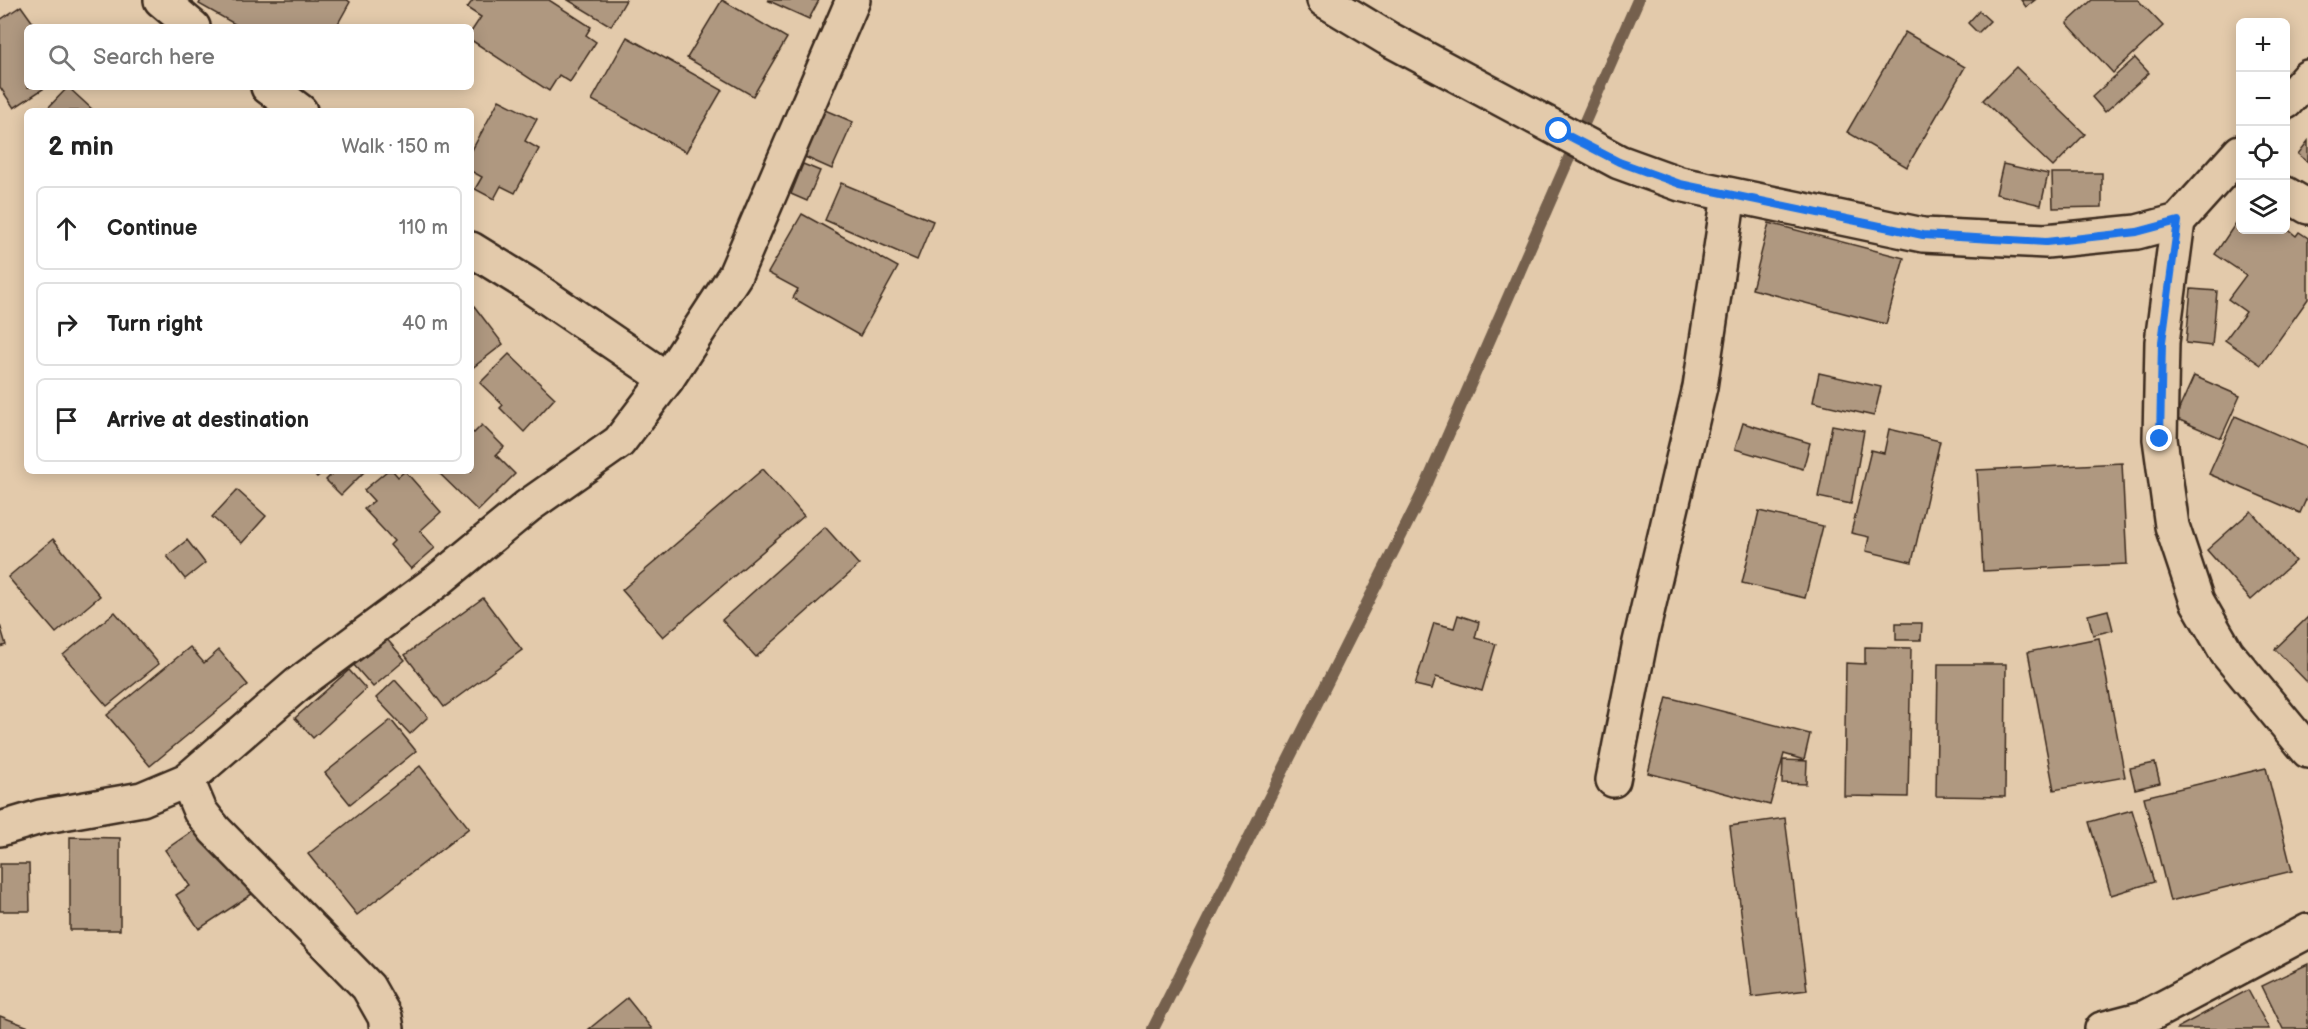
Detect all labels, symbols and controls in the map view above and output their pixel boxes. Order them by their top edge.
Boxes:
map controls [2236,18,2290,234]
button: + [2236,18,2290,72]
search box [24,24,474,90]
icon: search [45,41,78,74]
text: Search here [93,44,215,71]
button: − [2236,72,2290,126]
route start [1545,117,1571,143]
button: locate [2236,126,2290,180]
text: 2 min [48,132,114,163]
text: Walk · 150 m [341,135,450,159]
button: layers [2236,180,2290,234]
icon: ahead [50,212,83,245]
text: Continue [107,215,197,242]
text: 110 m [399,216,448,240]
icon: right [50,308,83,341]
text: Turn right [107,311,203,338]
text: 40 m [402,312,448,336]
icon: arrive [50,404,83,437]
text: Arrive at destination [107,407,309,434]
route end [2146,425,2172,451]

